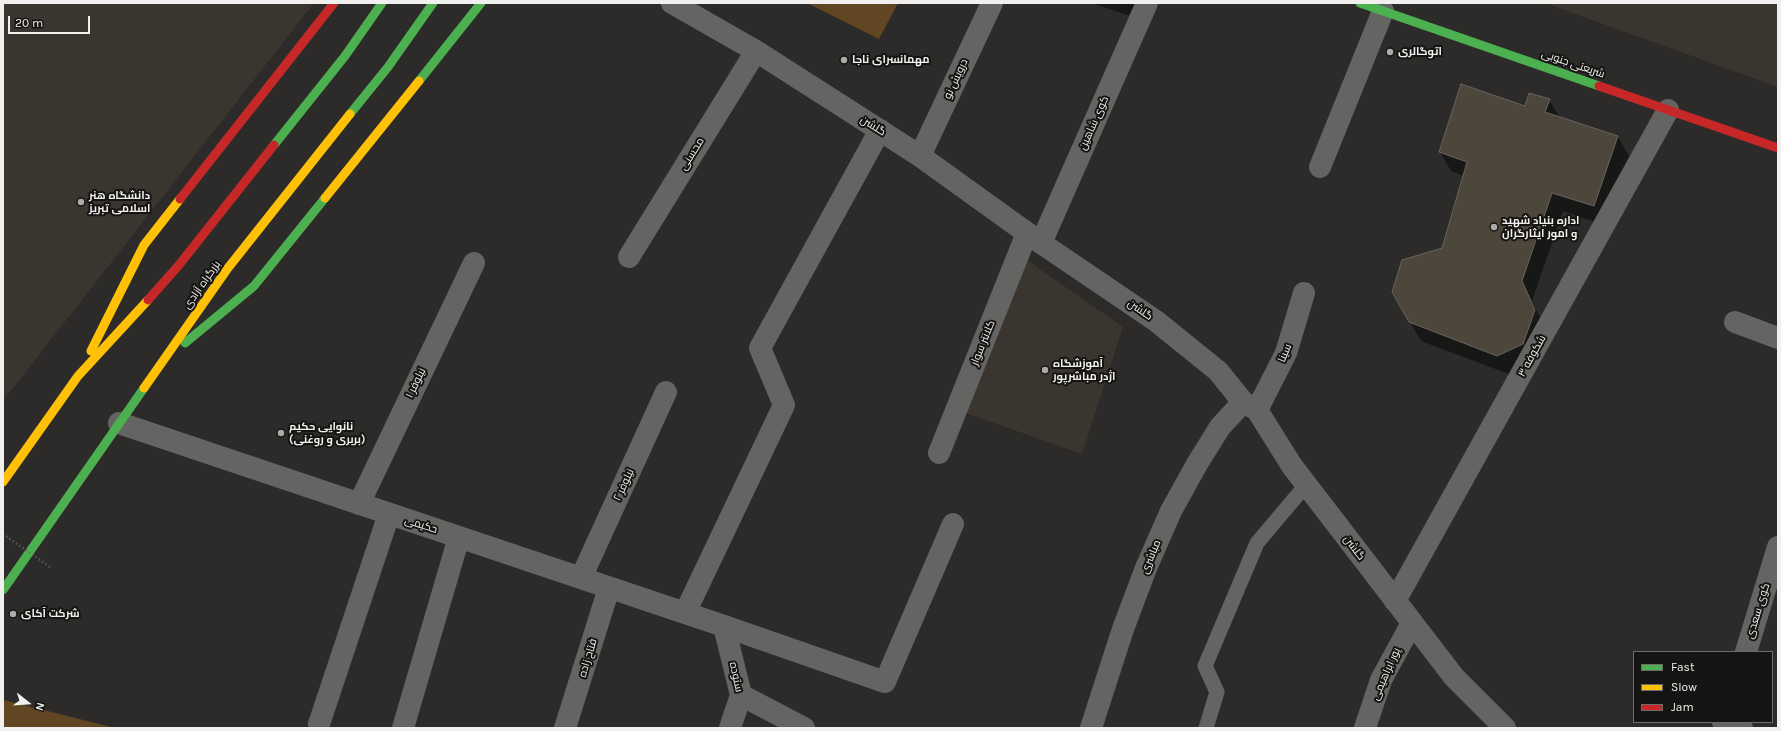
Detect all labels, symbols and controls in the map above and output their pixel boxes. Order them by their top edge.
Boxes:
scale bar [10,8,92,34]
text: 20 m [15,16,43,30]
place label: اتوگالری [1398,45,1442,59]
marker: اتوگالری [1385,47,1395,57]
street label: شریعتی جنوبی [1540,47,1606,81]
place label: مهمانسرای ناجا [852,53,929,67]
marker: مهمانسرای ناجا [839,55,849,65]
street label: درویش نو [941,57,971,101]
street label: کوی شاهین [1076,94,1112,152]
street label: گلشن [858,113,888,139]
street label: محسنی [677,135,707,173]
place label: دانشگاه هنر اسلامی تبریز [89,189,150,215]
marker: دانشگاه هنر اسلامی تبریز [76,197,86,207]
place label: اداره بنیاد شهید و امور ایثارگران [1502,214,1580,240]
marker: اداره بنیاد شهید و امور ایثارگران [1489,222,1499,232]
street label: بزرگراه آزادی [181,258,223,312]
street label: گلشن [1125,297,1155,323]
street label: کلانتر سوار [968,318,998,368]
street label: شکوفه ۳ [1515,333,1549,379]
street label: سینا [1275,342,1295,364]
place label: آموزشگاه اژدر مباشرپور [1053,357,1115,383]
marker: آموزشگاه اژدر مباشرپور [1040,365,1050,375]
street label: نیلوفر ۱ [403,366,429,400]
place label: نانوایی حکیم (بربری و روغنی) [289,420,365,446]
marker: نانوایی حکیم (بربری و روغنی) [276,428,286,438]
street label: نیلوفر ۲ [611,467,637,503]
street label: حکیمی [403,514,439,536]
street label: گلشن [1340,533,1368,563]
street label: مباشری [1138,538,1164,576]
street label: کوی سعدی [1743,582,1773,640]
place label: شرکت آکای [21,607,79,621]
marker: شرکت آکای [8,609,18,619]
street label: فتاح زاده [576,637,600,679]
street label: پور ابراهیمی [1369,646,1403,702]
legend [1633,651,1773,723]
text: Fast [1671,660,1694,674]
street label: ستوده [726,661,746,693]
text: Slow [1671,680,1697,694]
north arrow [8,683,48,723]
text: Jam [1671,700,1694,714]
text: N [33,701,47,712]

